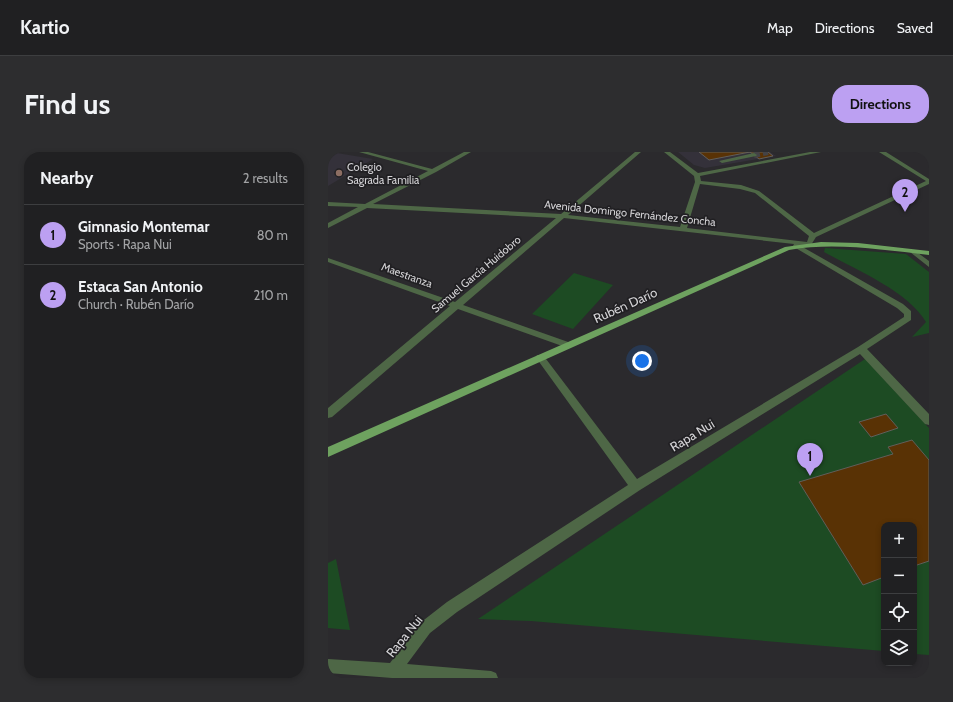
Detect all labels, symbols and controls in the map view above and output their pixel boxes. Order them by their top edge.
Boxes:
text: Kartio [20,16,69,39]
text: Map [767,19,793,37]
text: Directions [815,19,875,37]
text: Saved [897,19,933,37]
button: Directions [832,85,929,123]
text: Find us [24,87,110,121]
place label: Colegio Sagrada Familia [347,160,420,187]
text: Nearby [40,168,93,188]
marker: Colegio Sagrada Familia [334,168,344,178]
text: 2 results [243,170,288,186]
pin: 2 [892,179,918,212]
street label: Avenida Domingo Fernández Concha [544,197,717,229]
text: Gimnasio Montemar [78,218,210,236]
text: 1 [51,227,55,243]
text: 80 m [257,227,288,243]
street label: Samuel García Huidobro [428,233,524,315]
text: Sports · Rapa Nui [78,236,172,252]
street label: Maestranza [380,259,435,291]
text: Estaca San Antonio [78,278,203,296]
street label: Rubén Darío [591,284,659,326]
text: 2 [50,287,56,303]
text: 210 m [254,287,288,303]
text: Church · Rubén Darío [78,296,194,312]
your location [632,351,652,371]
street label: Rapa Nui [667,416,717,454]
pin: 1 [797,443,823,476]
map controls [881,522,917,666]
button: + [881,522,917,558]
button: − [881,558,917,594]
button: locate [881,594,917,630]
street label: Rapa Nui [382,612,426,660]
button: layers [881,630,917,666]

